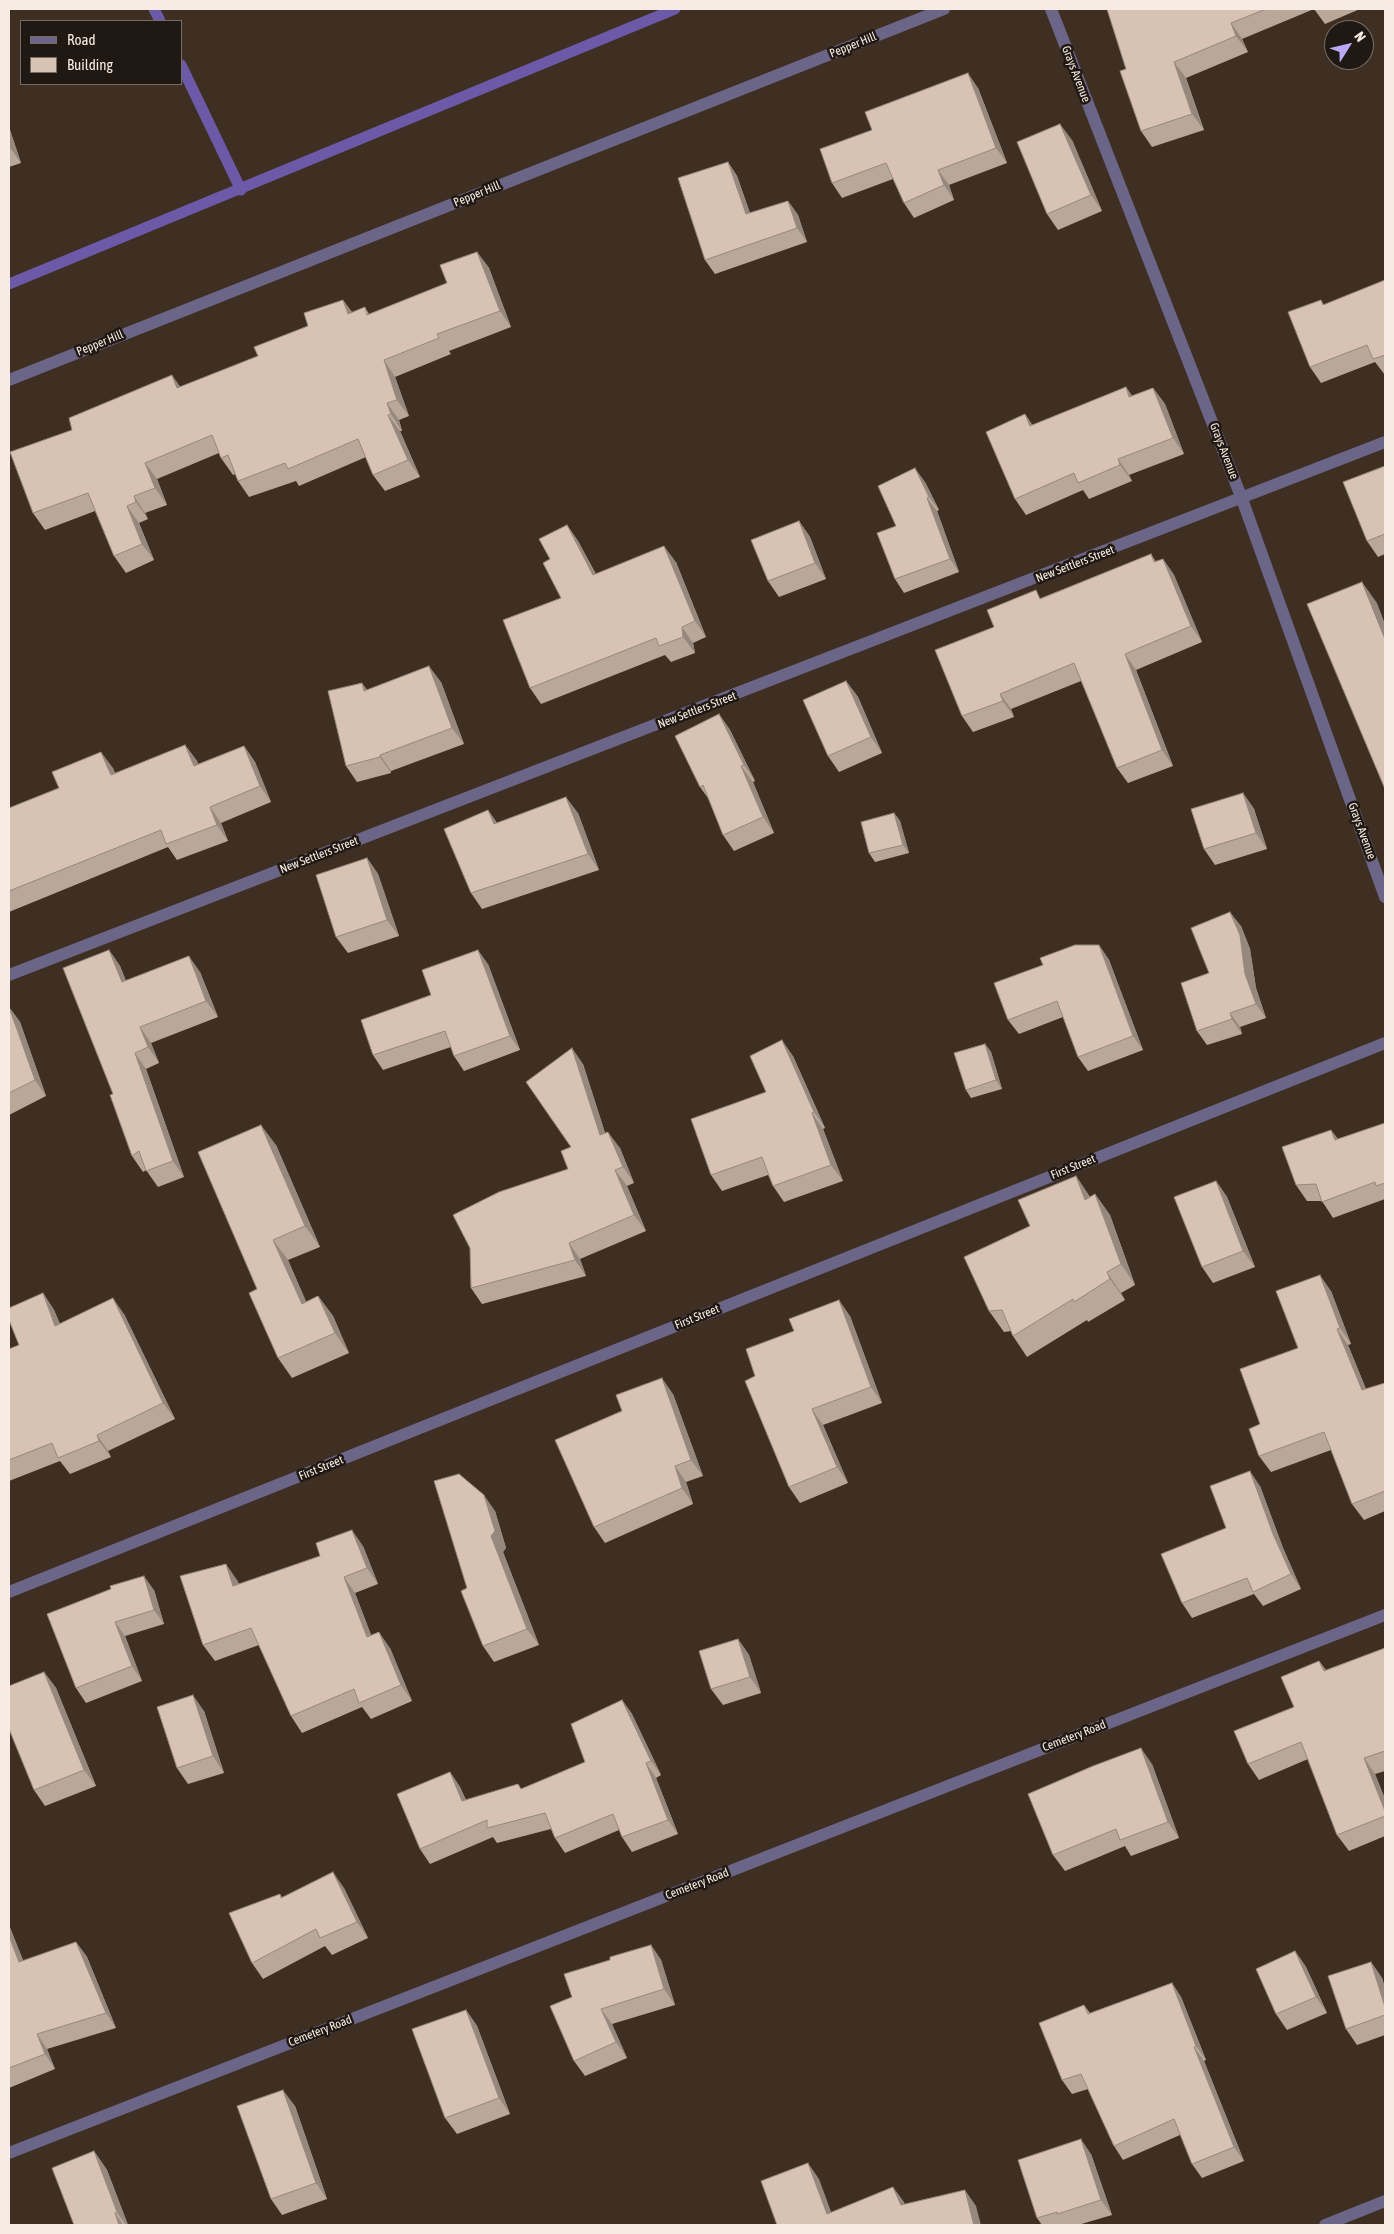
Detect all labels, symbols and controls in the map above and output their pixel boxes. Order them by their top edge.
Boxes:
legend [20,20,182,85]
north arrow [1324,20,1374,70]
street label: Pepper Hill [827,29,879,61]
text: N [1351,29,1369,45]
text: Road [67,31,96,48]
street label: Grays Avenue [1059,44,1093,104]
text: Building [67,56,113,73]
street label: Pepper Hill [451,178,503,210]
street label: Pepper Hill [74,327,126,359]
street label: Grays Avenue [1207,421,1241,481]
street label: New Settlers Street [1034,542,1116,586]
street label: New Settlers Street [656,688,738,732]
street label: Grays Avenue [1345,801,1379,861]
street label: New Settlers Street [278,833,360,877]
street label: First Street [1049,1152,1097,1182]
street label: First Street [673,1302,721,1332]
street label: First Street [297,1453,345,1483]
street label: Cemetery Road [1040,1717,1108,1755]
street label: Cemetery Road [663,1865,731,1903]
street label: Cemetery Road [286,2012,354,2050]

